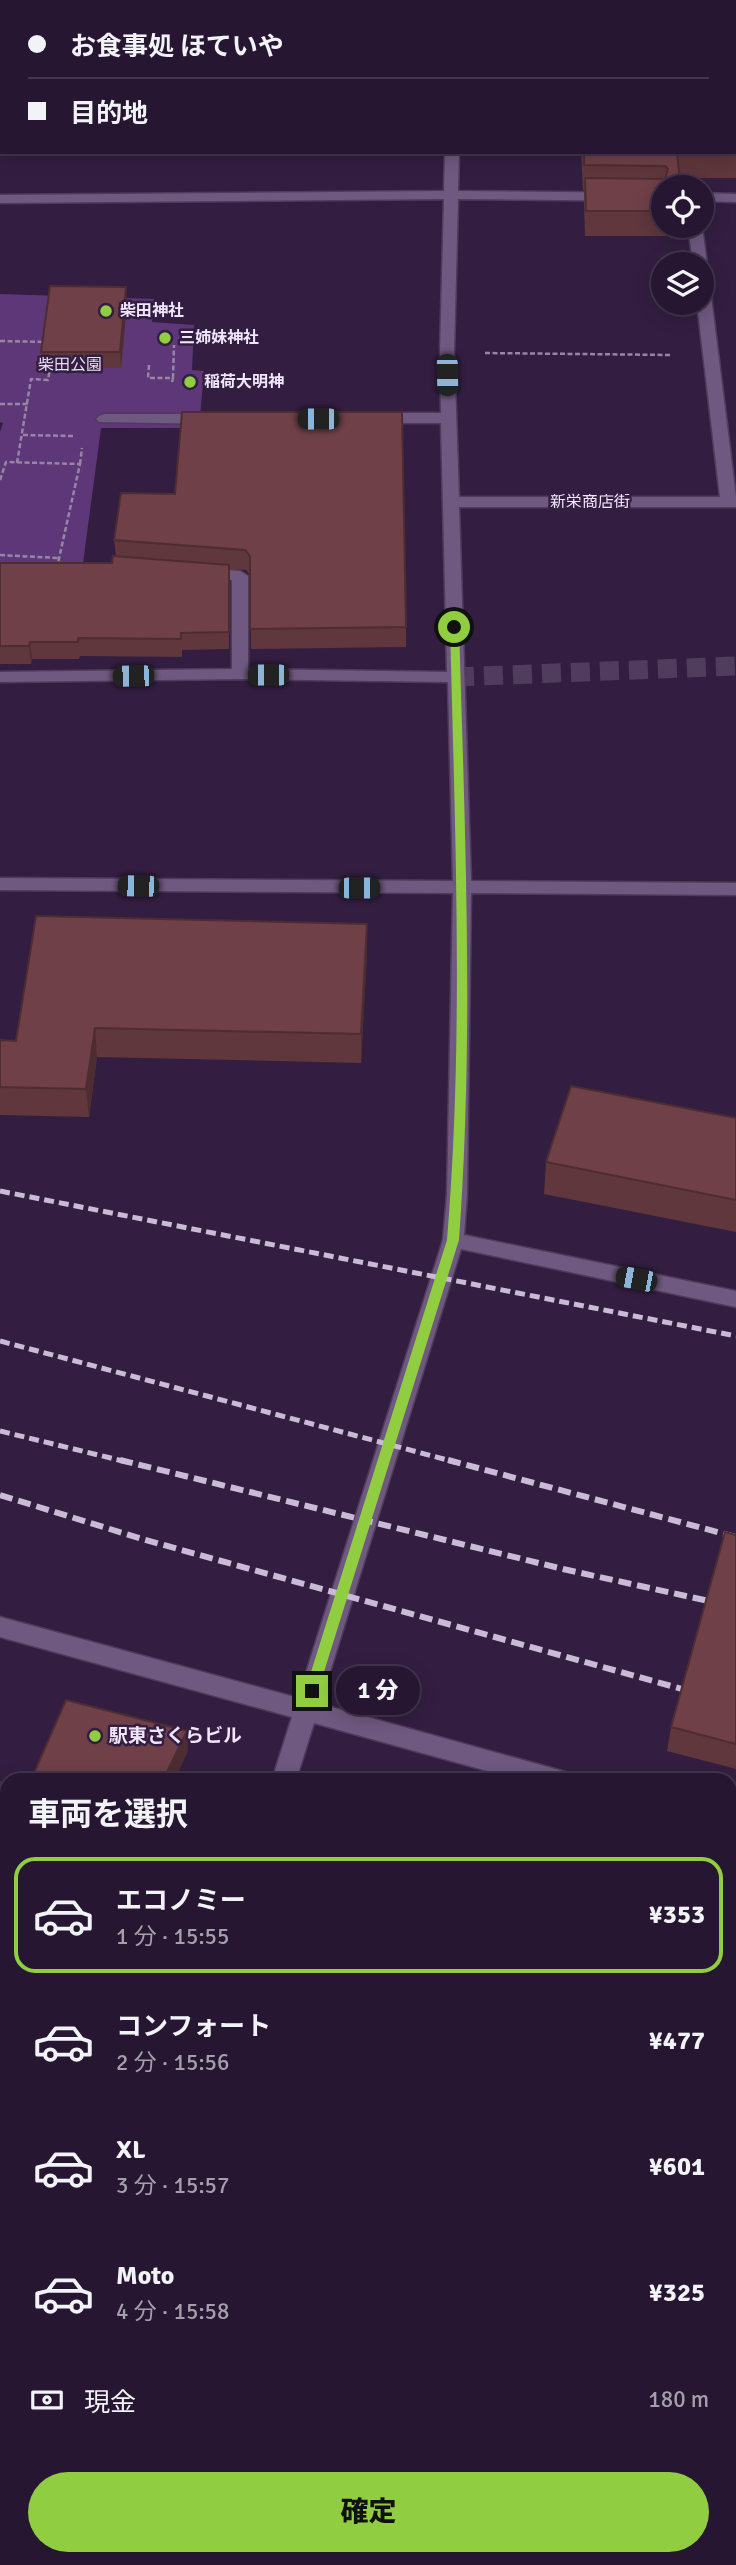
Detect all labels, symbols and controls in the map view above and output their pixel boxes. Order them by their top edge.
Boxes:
text: お食事処 ほていや [70,31,284,63]
text: 目的地 [70,98,148,130]
map controls [651,175,714,315]
button: locate [651,175,714,238]
button: layers [651,252,714,315]
place label: 柴田神社 [120,301,184,321]
marker: 柴田神社 [98,303,114,319]
place label: 三姉妹神社 [179,328,259,348]
marker: 三姉妹神社 [157,330,173,346]
car [437,354,458,396]
park label: 柴田公園 [38,355,102,375]
place label: 稲荷大明神 [204,372,284,392]
marker: 稲荷大明神 [182,374,198,390]
car [298,409,340,430]
street label: 新栄商店街 [550,492,630,512]
route start [438,611,470,643]
car [112,665,155,687]
car [248,665,290,686]
car [117,875,160,897]
car [339,878,381,899]
car [614,1265,659,1293]
callout: 1 分 [336,1666,420,1716]
route end [296,1675,328,1707]
text: 1 分 [358,1676,398,1705]
place label: 駅東さくらビル [109,1724,242,1748]
marker: 駅東さくらビル [87,1728,103,1744]
text: 車両を選択 [28,1795,188,1834]
icon: car [32,1884,95,1947]
text: エコノミー [116,1885,246,1917]
text: ¥353 [649,1899,705,1931]
text: 1 分 · 15:55 [116,1922,229,1951]
icon: car [32,2010,95,2073]
text: コンフォート [116,2011,271,2043]
text: ¥477 [649,2025,705,2057]
text: 2 分 · 15:56 [116,2048,229,2077]
text: XL [116,2134,146,2166]
icon: car [32,2136,95,2199]
text: ¥601 [649,2151,705,2183]
text: 3 分 · 15:57 [116,2171,229,2200]
text: Moto [116,2260,174,2292]
icon: car [32,2262,95,2325]
text: ¥325 [649,2277,705,2309]
text: 4 分 · 15:58 [116,2297,229,2326]
icon: cash [28,2381,66,2419]
text: 180 m [648,2385,709,2414]
text: 現金 [84,2387,136,2419]
button: 確定 [28,2472,709,2552]

